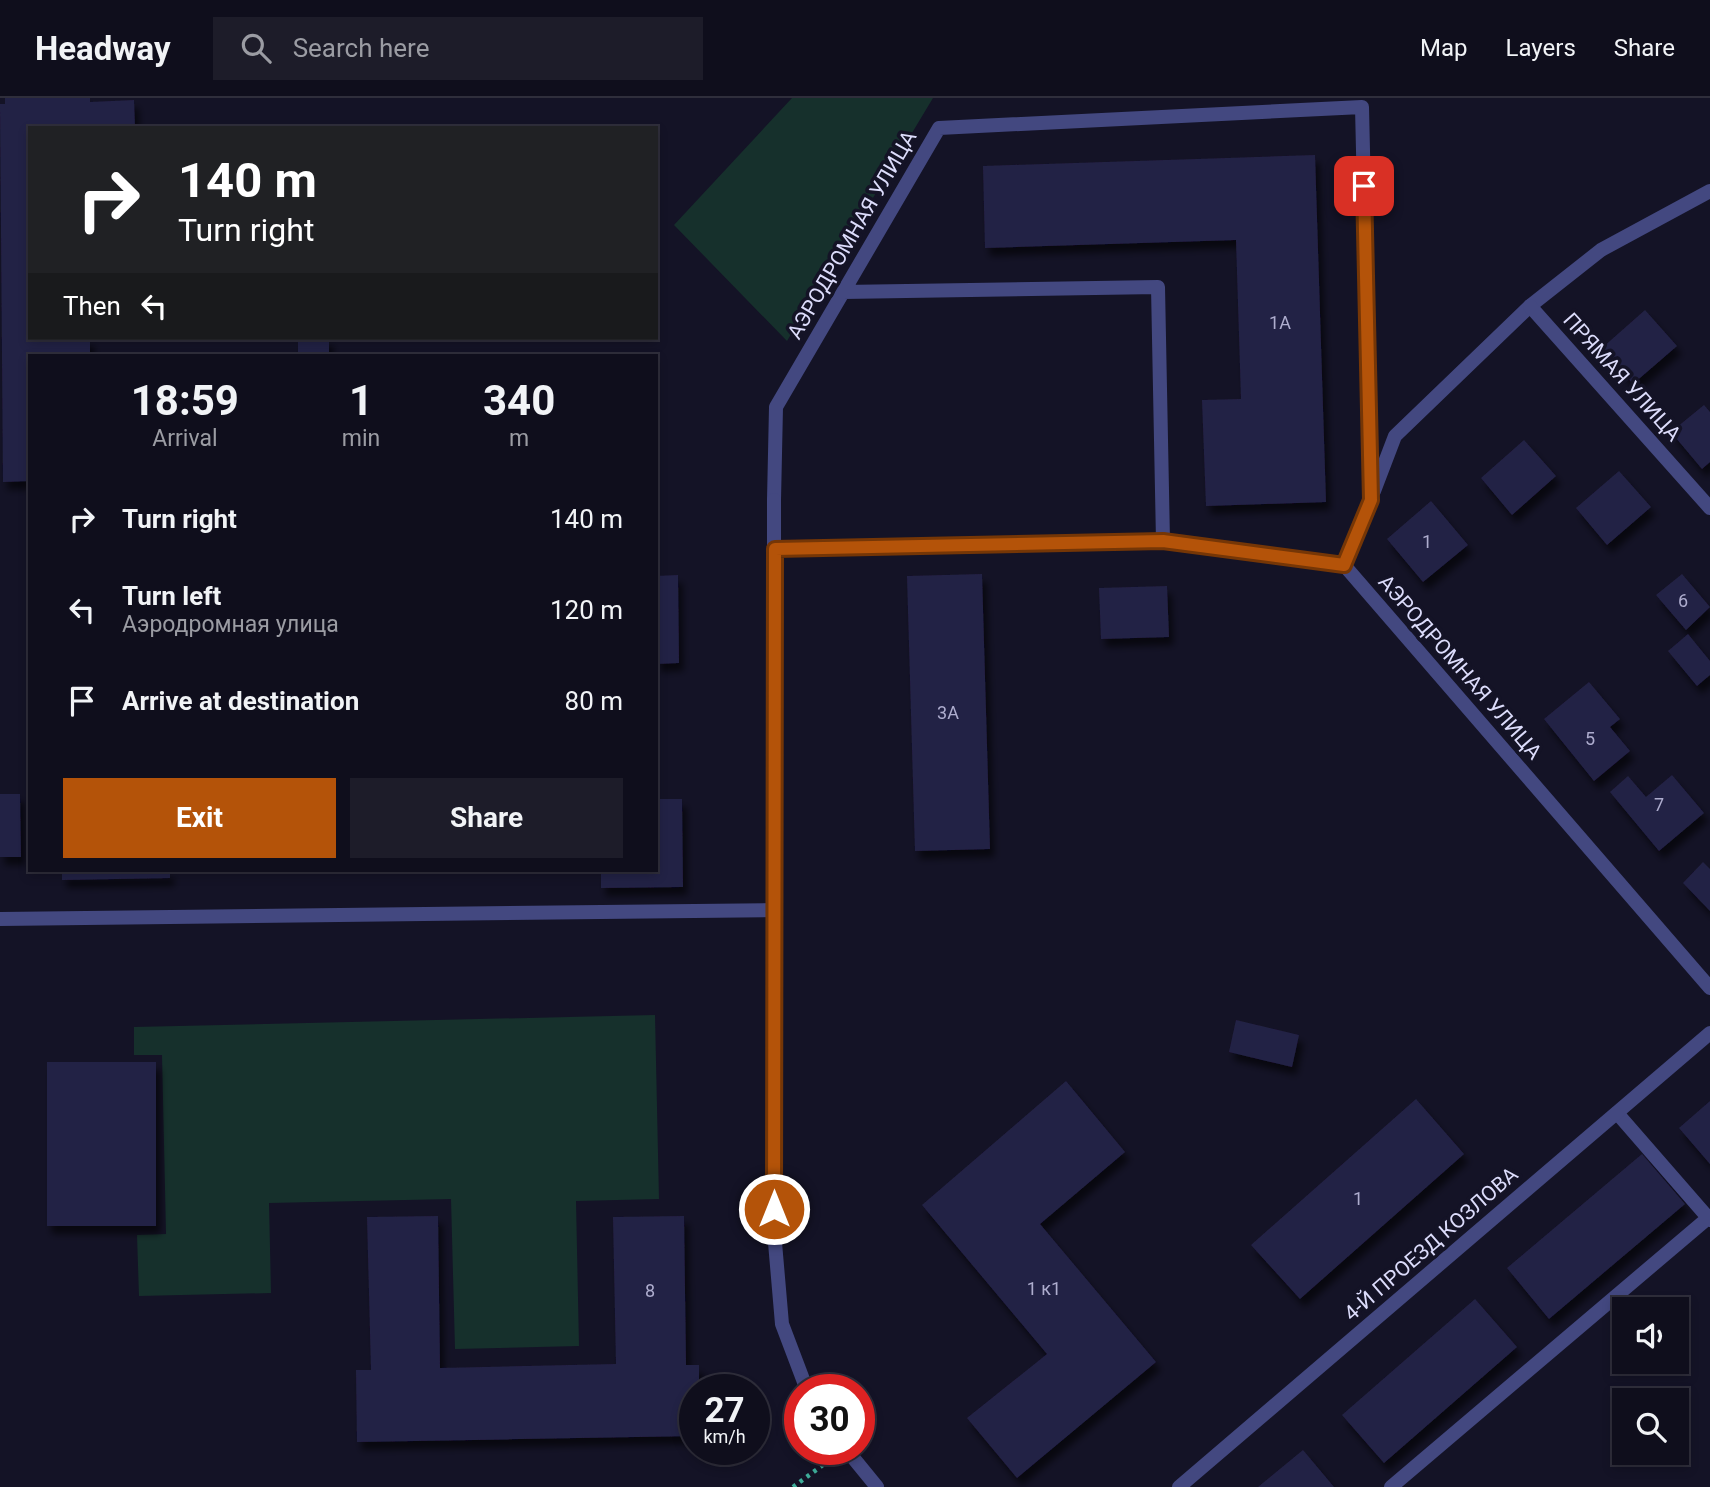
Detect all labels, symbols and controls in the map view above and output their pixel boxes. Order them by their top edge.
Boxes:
search box [213,17,703,80]
text: Headway [35,29,171,68]
icon: search [237,29,275,67]
text: Search here [293,33,429,63]
text: Map [1420,34,1468,62]
text: Layers [1506,34,1576,62]
text: Share [1614,34,1675,62]
street label: АЭРОДРОМНАЯ УЛИЦА [783,126,922,343]
text: 140 m [178,152,317,209]
icon: right [63,154,154,245]
pin [1334,156,1394,216]
icon: arrive [1345,167,1383,205]
text: Turn right [178,211,314,249]
icon: left [135,287,173,325]
text: Then [63,291,121,321]
street label: ПРЯМАЯ УЛИЦА [1558,308,1686,446]
house number: 1А [1269,312,1291,333]
text: 18:59 [131,376,239,425]
text: 1 [349,376,373,425]
text: 340 [483,376,555,425]
text: Arrival [152,425,218,452]
text: min [342,425,380,452]
text: m [509,425,529,452]
icon: right [63,500,101,538]
text: Turn right [122,504,237,534]
text: 140 m [550,504,623,534]
house number: 1 [1422,531,1432,552]
street label: АЭРОДРОМНАЯ УЛИЦА [1373,570,1547,764]
text: Turn left [122,581,221,611]
house number: 6 [1678,590,1688,611]
icon: left [63,591,101,629]
text: 120 m [550,595,623,625]
text: Аэродромная улица [122,611,339,638]
icon: arrive [63,682,101,720]
text: Arrive at destination [122,686,359,716]
text: 80 m [565,686,623,716]
house number: 3А [937,702,959,723]
house number: 5 [1585,728,1595,749]
button: Exit [63,778,336,858]
button: Share [350,778,623,858]
house number: 7 [1654,794,1664,815]
street label: 4-Й ПРОЕЗД КОЗЛОВА [1339,1162,1523,1326]
position arrow [737,1172,811,1246]
house number: 1 [1353,1188,1363,1209]
house number: 1 к1 [1027,1278,1061,1299]
house number: 8 [645,1280,655,1301]
map controls [1612,1297,1689,1465]
button: sound [1612,1297,1689,1374]
speed limit sign: 30 [784,1374,875,1465]
button: search [1612,1388,1689,1465]
text: 27 [704,1390,745,1431]
text: km/h [703,1426,746,1447]

